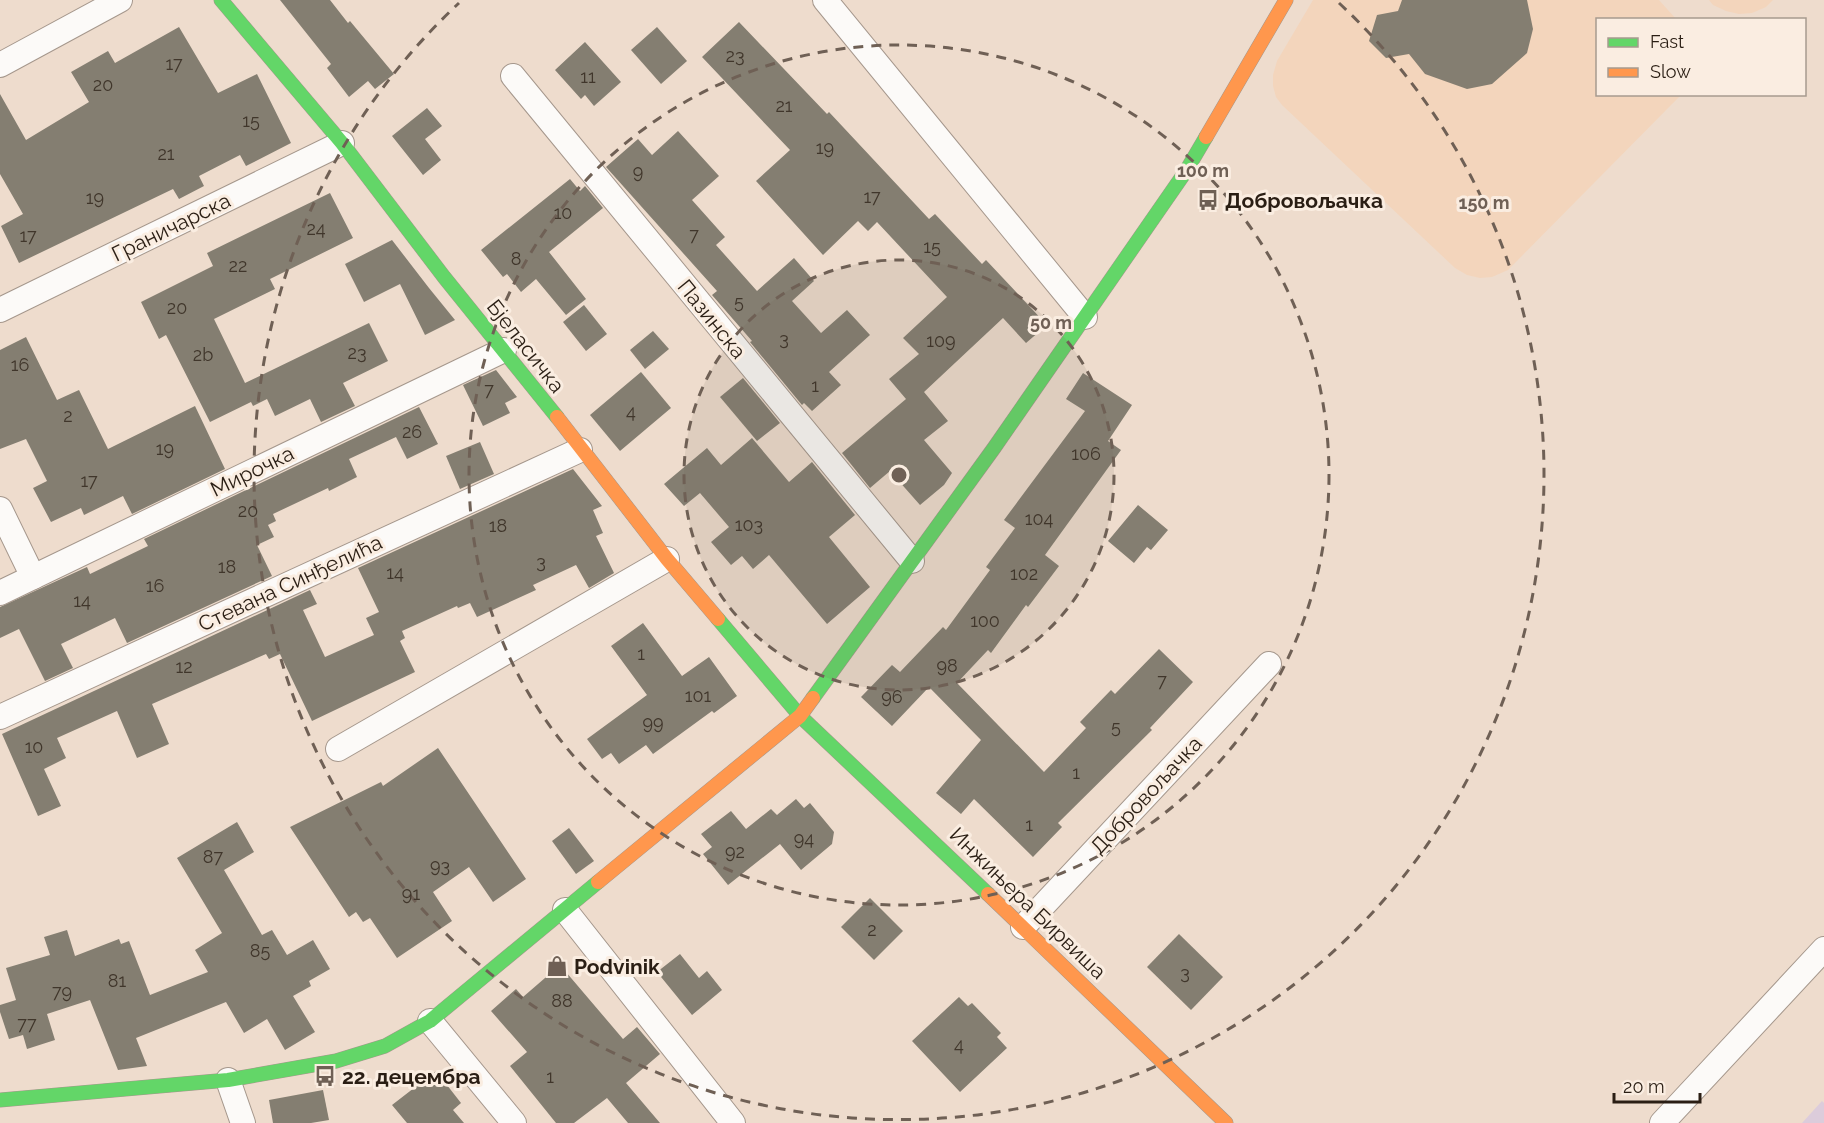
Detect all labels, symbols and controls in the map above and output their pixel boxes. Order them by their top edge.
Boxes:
legend [1596,18,1806,96]
text: Fast [1650,31,1684,52]
house number: 23 [726,45,745,66]
house number: 17 [165,53,183,74]
text: Slow [1650,61,1691,82]
house number: 11 [580,66,596,87]
house number: 20 [93,74,113,95]
house number: 21 [775,95,793,116]
house number: 15 [242,110,260,131]
house number: 19 [816,137,834,158]
house number: 21 [157,143,175,164]
text: 100 m [1177,160,1229,181]
house number: 9 [633,161,643,182]
house number: 17 [863,186,881,207]
house number: 19 [86,187,104,208]
street label: Граничарска [108,187,234,267]
bus stop icon: Добровољачка [1196,188,1220,212]
place label: Добровољачка [1225,188,1383,213]
text: 150 m [1459,192,1510,213]
house number: 10 [554,202,572,223]
house number: 24 [306,218,326,239]
house number: 7 [689,224,699,245]
house number: 17 [19,225,37,246]
house number: 15 [923,236,941,257]
house number: 8 [511,248,521,269]
house number: 22 [229,255,247,276]
street label: Пазинска [672,274,752,364]
house number: 5 [734,291,744,312]
street label: Бјеласичка [482,294,570,398]
house number: 20 [167,297,187,318]
text: 50 m [1030,312,1072,333]
house number: 3 [779,328,789,349]
house number: 109 [926,330,956,351]
house number: 23 [348,342,367,363]
house number: 2b [193,344,213,365]
house number: 16 [11,354,29,375]
house number: 1 [811,375,819,396]
house number: 7 [484,379,494,400]
house number: 4 [626,401,636,422]
house number: 2 [63,405,73,426]
house number: 26 [402,421,422,442]
house number: 19 [156,438,174,459]
street label: Мирочка [206,440,298,502]
house number: 106 [1071,443,1101,464]
centre of rings [889,465,909,485]
house number: 17 [80,470,98,491]
house number: 20 [238,500,258,521]
house number: 104 [1025,508,1053,529]
house number: 103 [735,514,763,535]
house number: 18 [489,515,507,536]
street label: Стевана Синђелића [194,529,386,637]
house number: 3 [536,551,546,572]
house number: 18 [218,556,236,577]
house number: 14 [386,562,404,583]
house number: 102 [1010,563,1038,584]
house number: 16 [146,575,164,596]
house number: 14 [73,590,91,611]
house number: 100 [970,610,1000,631]
house number: 1 [637,643,645,664]
house number: 98 [936,655,958,676]
house number: 12 [175,656,193,677]
house number: 7 [1157,670,1167,691]
house number: 101 [685,685,712,706]
house number: 96 [881,686,903,707]
house number: 99 [642,712,664,733]
house number: 5 [1111,716,1121,737]
street label: Добровољачка [1085,731,1207,859]
house number: 10 [25,736,43,757]
house number: 1 [1072,762,1080,783]
house number: 1 [1025,814,1033,835]
street label: Инжињера Бирвиша [945,822,1111,984]
house number: 94 [794,828,814,849]
house number: 92 [725,841,745,862]
house number: 87 [203,846,224,867]
house number: 93 [430,855,450,876]
house number: 91 [402,883,420,904]
house number: 2 [867,919,877,940]
house number: 85 [250,940,270,961]
shop icon: Podvinik [545,954,569,978]
place label: Podvinik [574,954,660,979]
house number: 3 [1180,962,1190,983]
house number: 81 [108,970,126,991]
house number: 79 [52,981,72,1002]
house number: 88 [551,990,573,1011]
house number: 77 [17,1013,37,1034]
house number: 4 [954,1034,964,1055]
bus stop icon: 22. децембра [313,1064,337,1088]
place label: 22. децембра [342,1064,481,1089]
house number: 1 [546,1066,554,1087]
scale bar [1614,1066,1700,1104]
text: 20 m [1623,1076,1665,1097]

